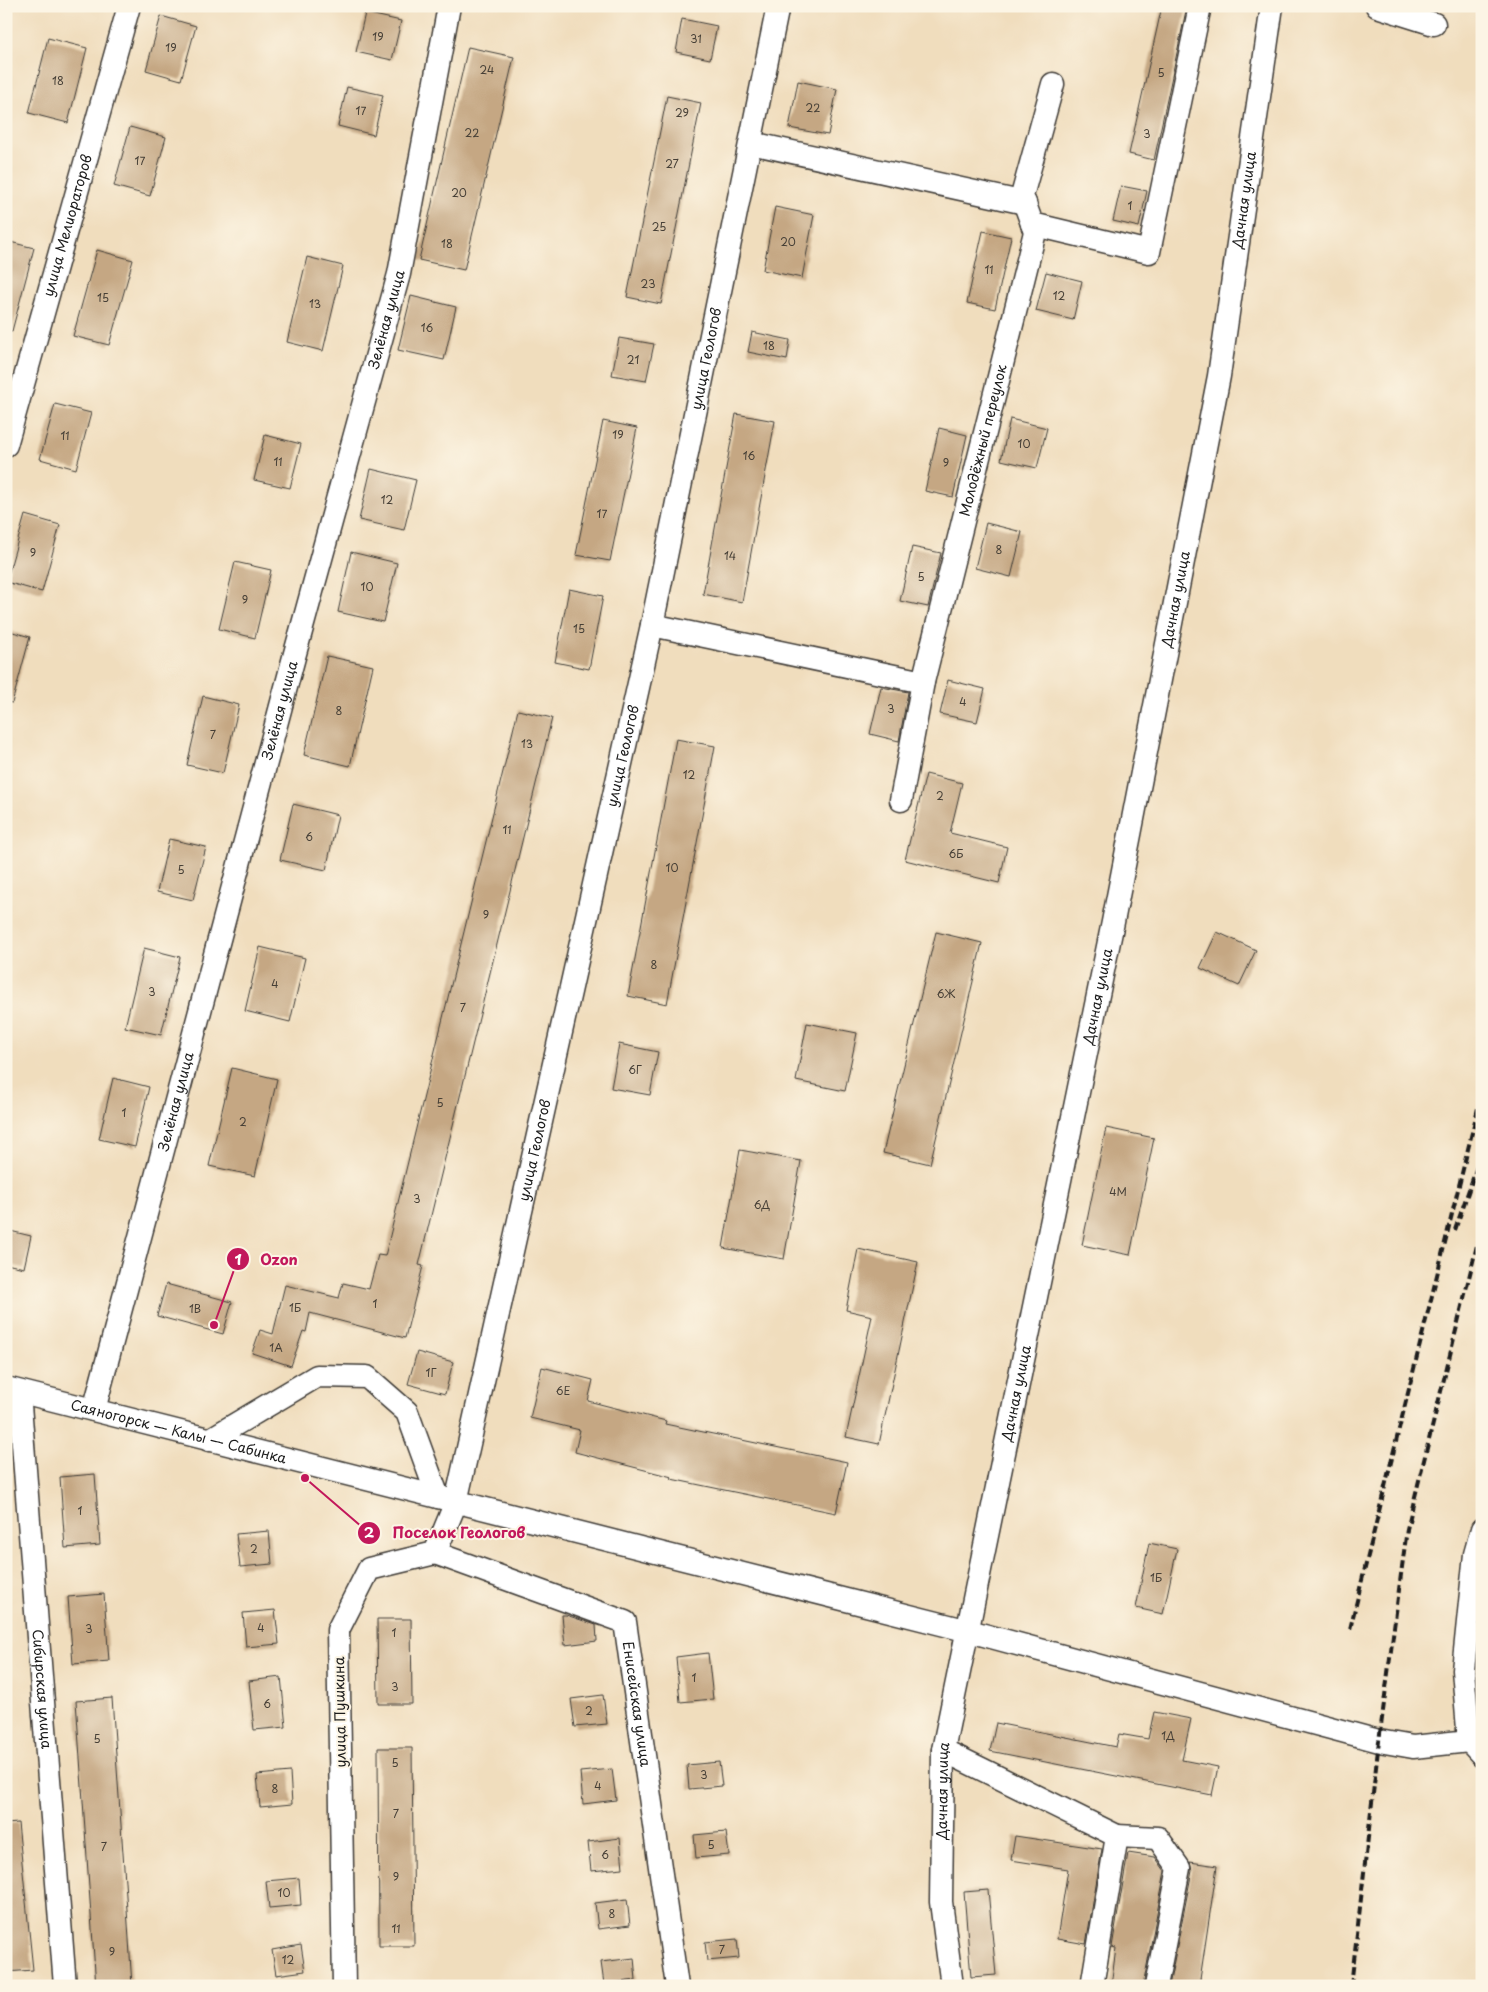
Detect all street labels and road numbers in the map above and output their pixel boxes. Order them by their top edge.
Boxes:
street label: Дачная улица [1226,150,1261,251]
street label: улица Мелиораторов [37,152,97,299]
street label: Зелёная улица [362,267,410,371]
street label: улица Геологов [685,306,726,412]
street label: Молодёжный переулок [954,361,1012,519]
street label: Дачная улица [1155,549,1195,650]
street label: Зелёная улица [256,658,303,762]
street label: улица Геологов [601,703,644,809]
street label: Дачная улица [1077,946,1117,1047]
street label: Зелёная улица [152,1050,199,1153]
street label: улица Геологов [513,1097,556,1203]
street label: Дачная улица [995,1343,1036,1444]
street label: Саяногорск — Калы — Сабинка [68,1394,289,1468]
street label: Сибирская улица [27,1628,58,1750]
street label: Енисейская улица [618,1640,657,1768]
street label: улица Пушкина [328,1656,351,1768]
street label: Дачная улица [931,1740,954,1841]

